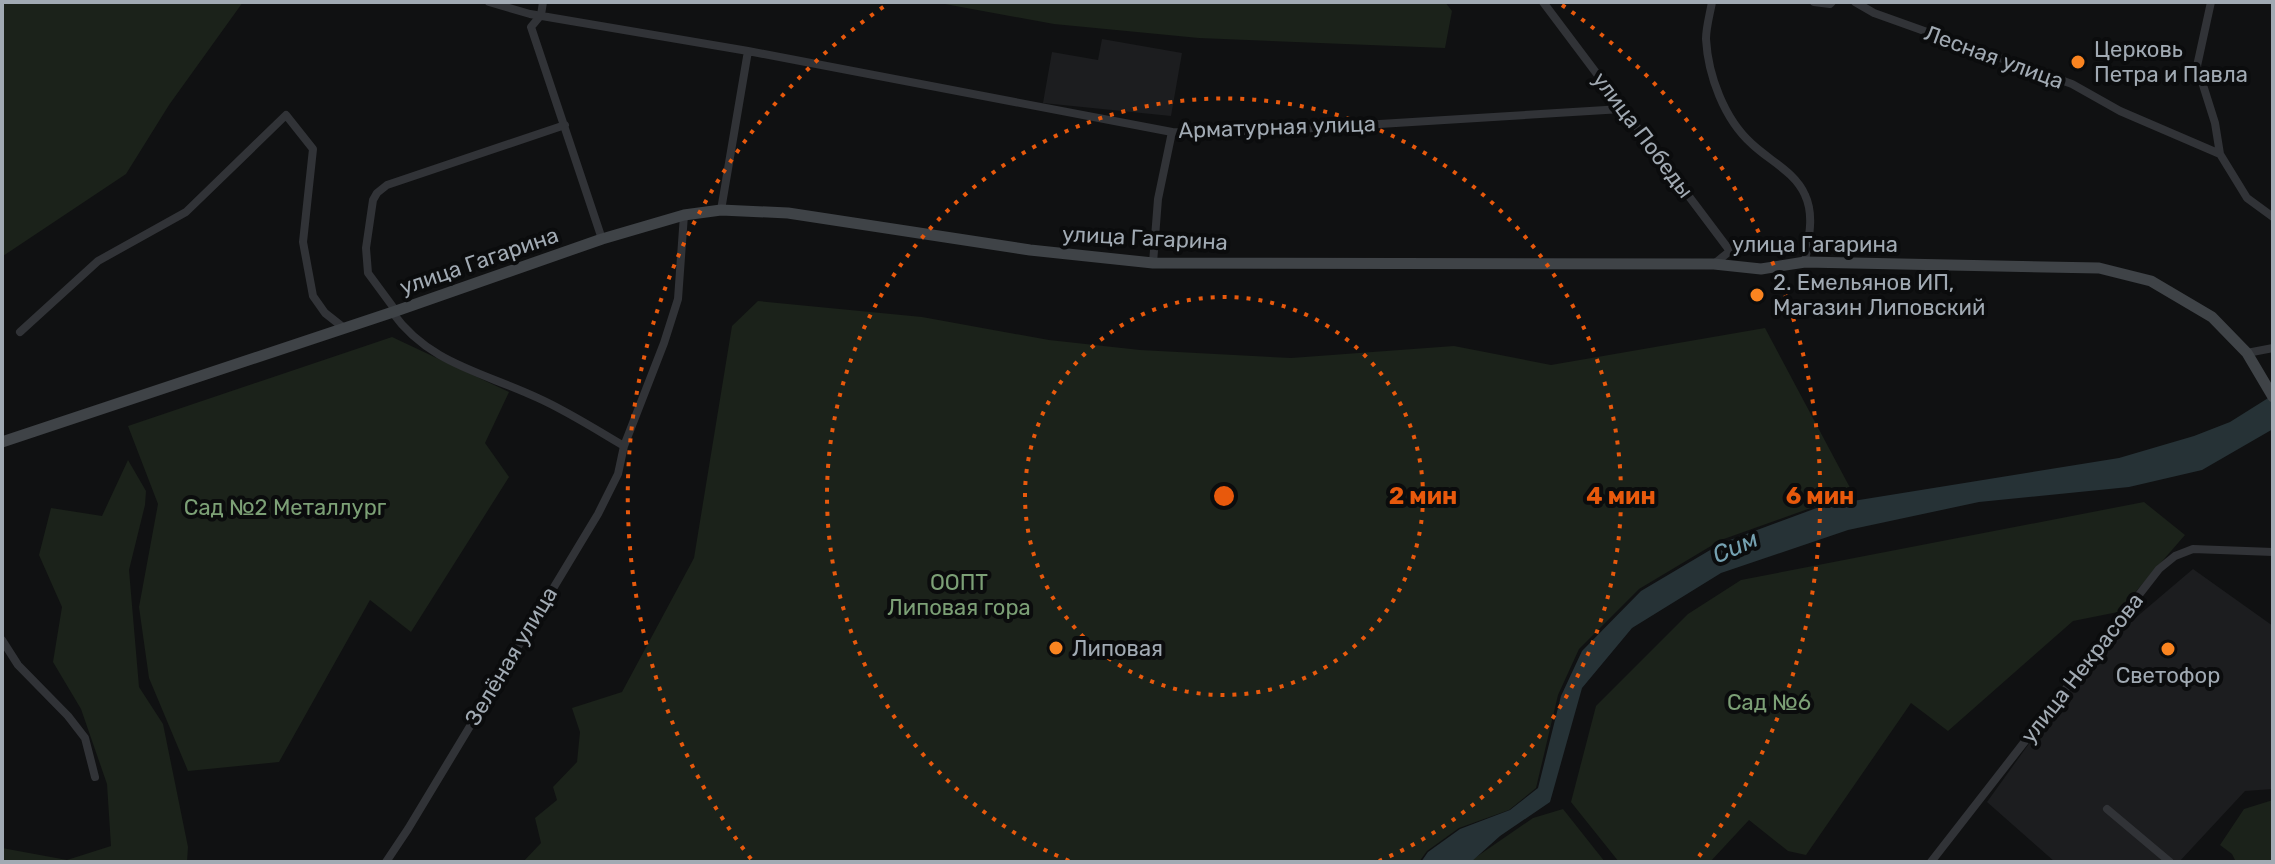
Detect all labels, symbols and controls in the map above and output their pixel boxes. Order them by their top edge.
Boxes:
street label: Лесная улица [1921,19,2067,95]
place label: Церковь Петра и Павла [2094,36,2248,88]
marker: Церковь Петра и Павла [2069,53,2087,71]
street label: улица Победы [1587,67,1699,203]
street label: Арматурная улица [1178,110,1376,144]
street label: улица Гагарина [1061,220,1229,256]
street label: улица Гагарина [396,221,562,301]
street label: улица Гагарина [1732,231,1898,258]
place label: 2. Емельянов ИП, Магазин Липовский [1773,269,1985,321]
marker: 2. Емельянов ИП, Магазин Липовский [1748,286,1766,304]
centre of rings [1210,482,1238,510]
text: 2 мин [1389,482,1457,510]
text: 4 мин [1586,482,1656,510]
text: 6 мин [1786,482,1854,510]
park label: Сад №2 Металлург [184,494,387,521]
water label: Сим [1708,525,1762,569]
park label: ООПТ Липовая гора [887,569,1031,621]
street label: Зелёная улица [459,582,563,730]
street label: улица Некрасова [2015,588,2149,748]
place label: Липовая [1072,635,1163,662]
marker: Липовая [1047,639,1065,657]
marker: Светофор [2159,640,2177,658]
place label: Светофор [2116,662,2220,689]
park label: Сад №6 [1727,689,1811,716]

